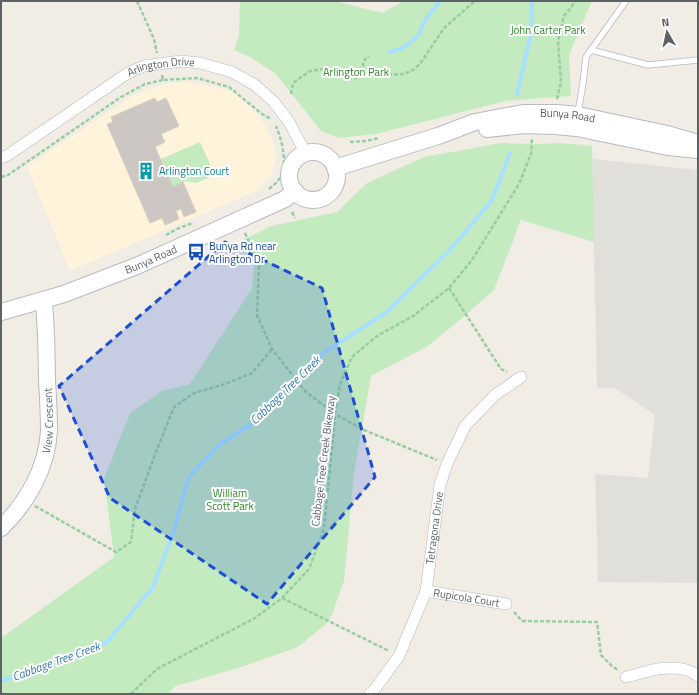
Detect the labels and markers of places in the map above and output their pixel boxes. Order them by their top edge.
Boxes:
building icon: Arlington Court [136,161,156,181]
place label: Arlington Court [159,163,229,179]
place label: Bunya Rd near Arlington Dr [209,238,276,267]
bus stop icon: Bunya Rd near Arlington Dr [186,242,206,262]

